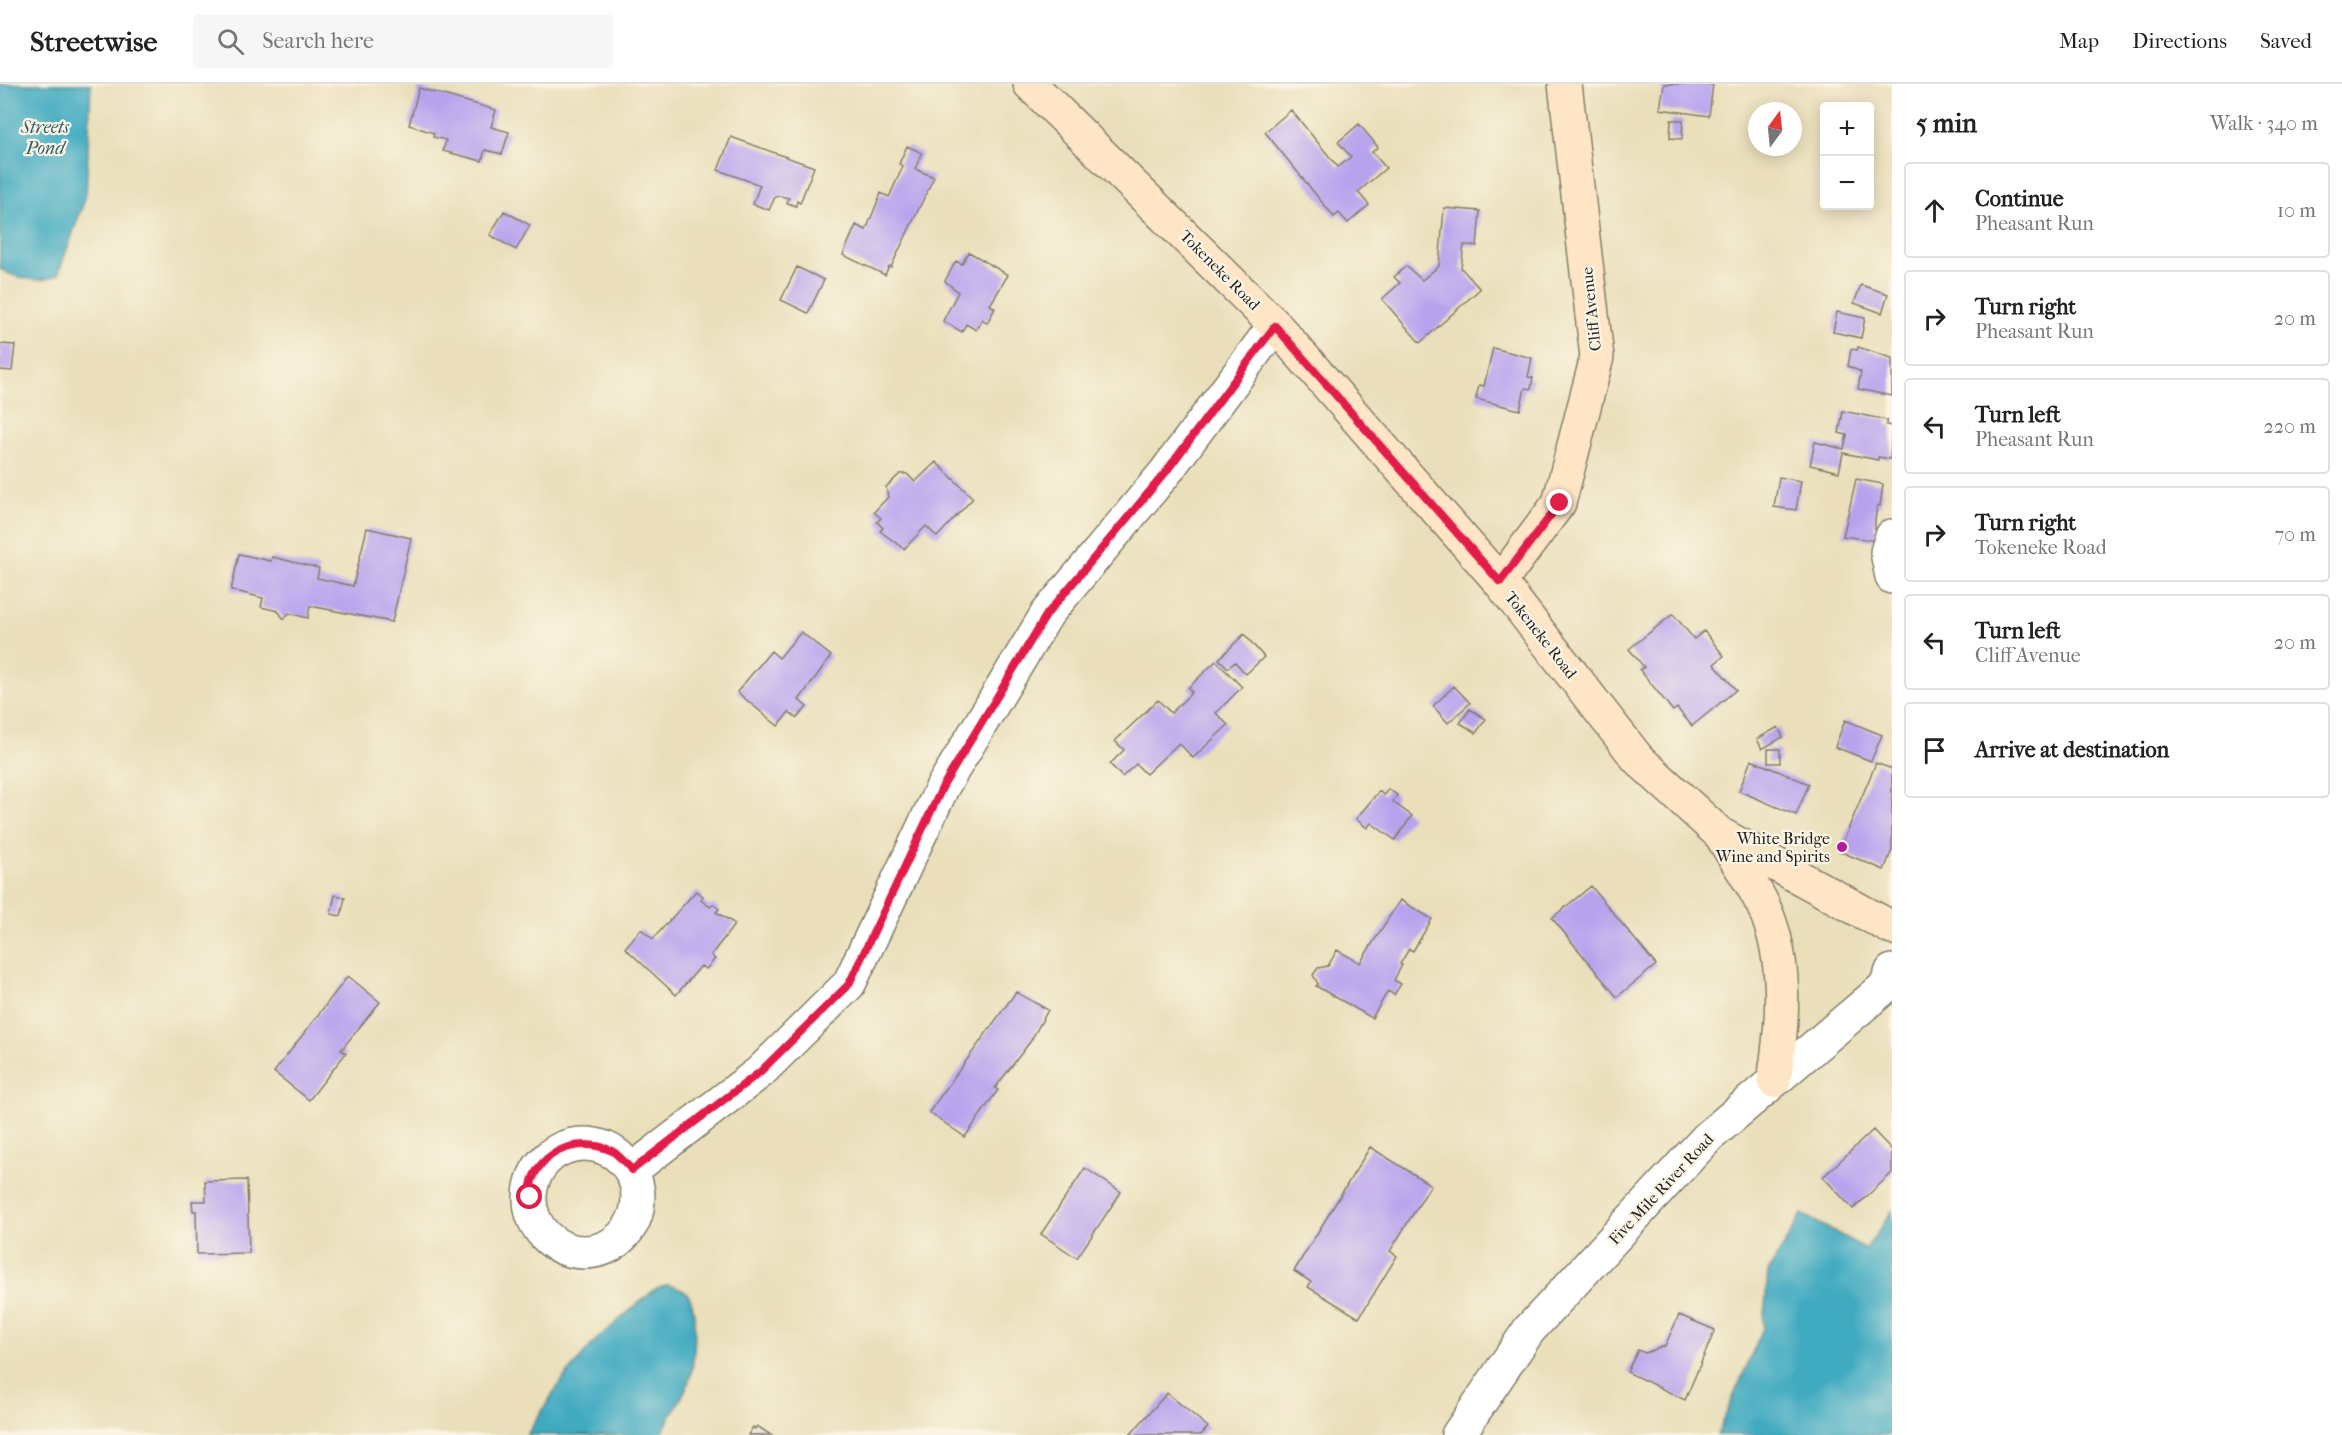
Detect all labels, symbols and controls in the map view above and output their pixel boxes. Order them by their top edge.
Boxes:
search box [193,14,613,68]
text: Streetwise [30,25,157,58]
icon: search [214,25,247,58]
text: Search here [262,28,374,54]
text: Map [2059,29,2099,53]
text: Directions [2132,29,2227,53]
text: Saved [2260,29,2312,53]
north arrow [1748,102,1802,156]
map controls [1820,102,1874,210]
button: + [1820,102,1874,156]
text: 5 min [1916,108,1977,139]
text: Walk · 340 m [2210,112,2318,135]
water label: Streets Pond [20,117,70,159]
button: − [1820,156,1874,210]
text: Continue [1975,186,2064,212]
icon: ahead [1918,194,1951,227]
text: 10 m [2277,199,2316,222]
text: Pheasant Run [1975,212,2094,235]
street label: Tokeneke Road [1176,226,1264,314]
street label: Cliff Avenue [1577,266,1605,352]
text: Turn right [1975,294,2076,320]
icon: right [1918,302,1951,335]
text: 20 m [2274,307,2316,330]
text: Pheasant Run [1975,320,2094,343]
text: Turn left [1975,402,2061,428]
icon: left [1918,410,1951,443]
text: 220 m [2263,415,2316,438]
text: Pheasant Run [1975,428,2094,451]
route end [1546,489,1572,515]
text: Turn right [1975,510,2076,536]
icon: right [1918,518,1951,551]
text: 70 m [2274,523,2316,546]
text: Tokeneke Road [1975,536,2107,559]
street label: Tokeneke Road [1501,588,1581,683]
text: Turn left [1975,618,2061,644]
icon: left [1918,626,1951,659]
text: 20 m [2274,631,2316,654]
text: Cliff Avenue [1975,644,2081,667]
icon: arrive [1918,734,1951,767]
text: Arrive at destination [1975,737,2169,763]
place label: White Bridge Wine and Spirits [1715,829,1830,866]
marker: White Bridge Wine and Spirits [1835,840,1849,854]
street label: Five Mile River Road [1605,1129,1717,1248]
route start [516,1183,542,1209]

